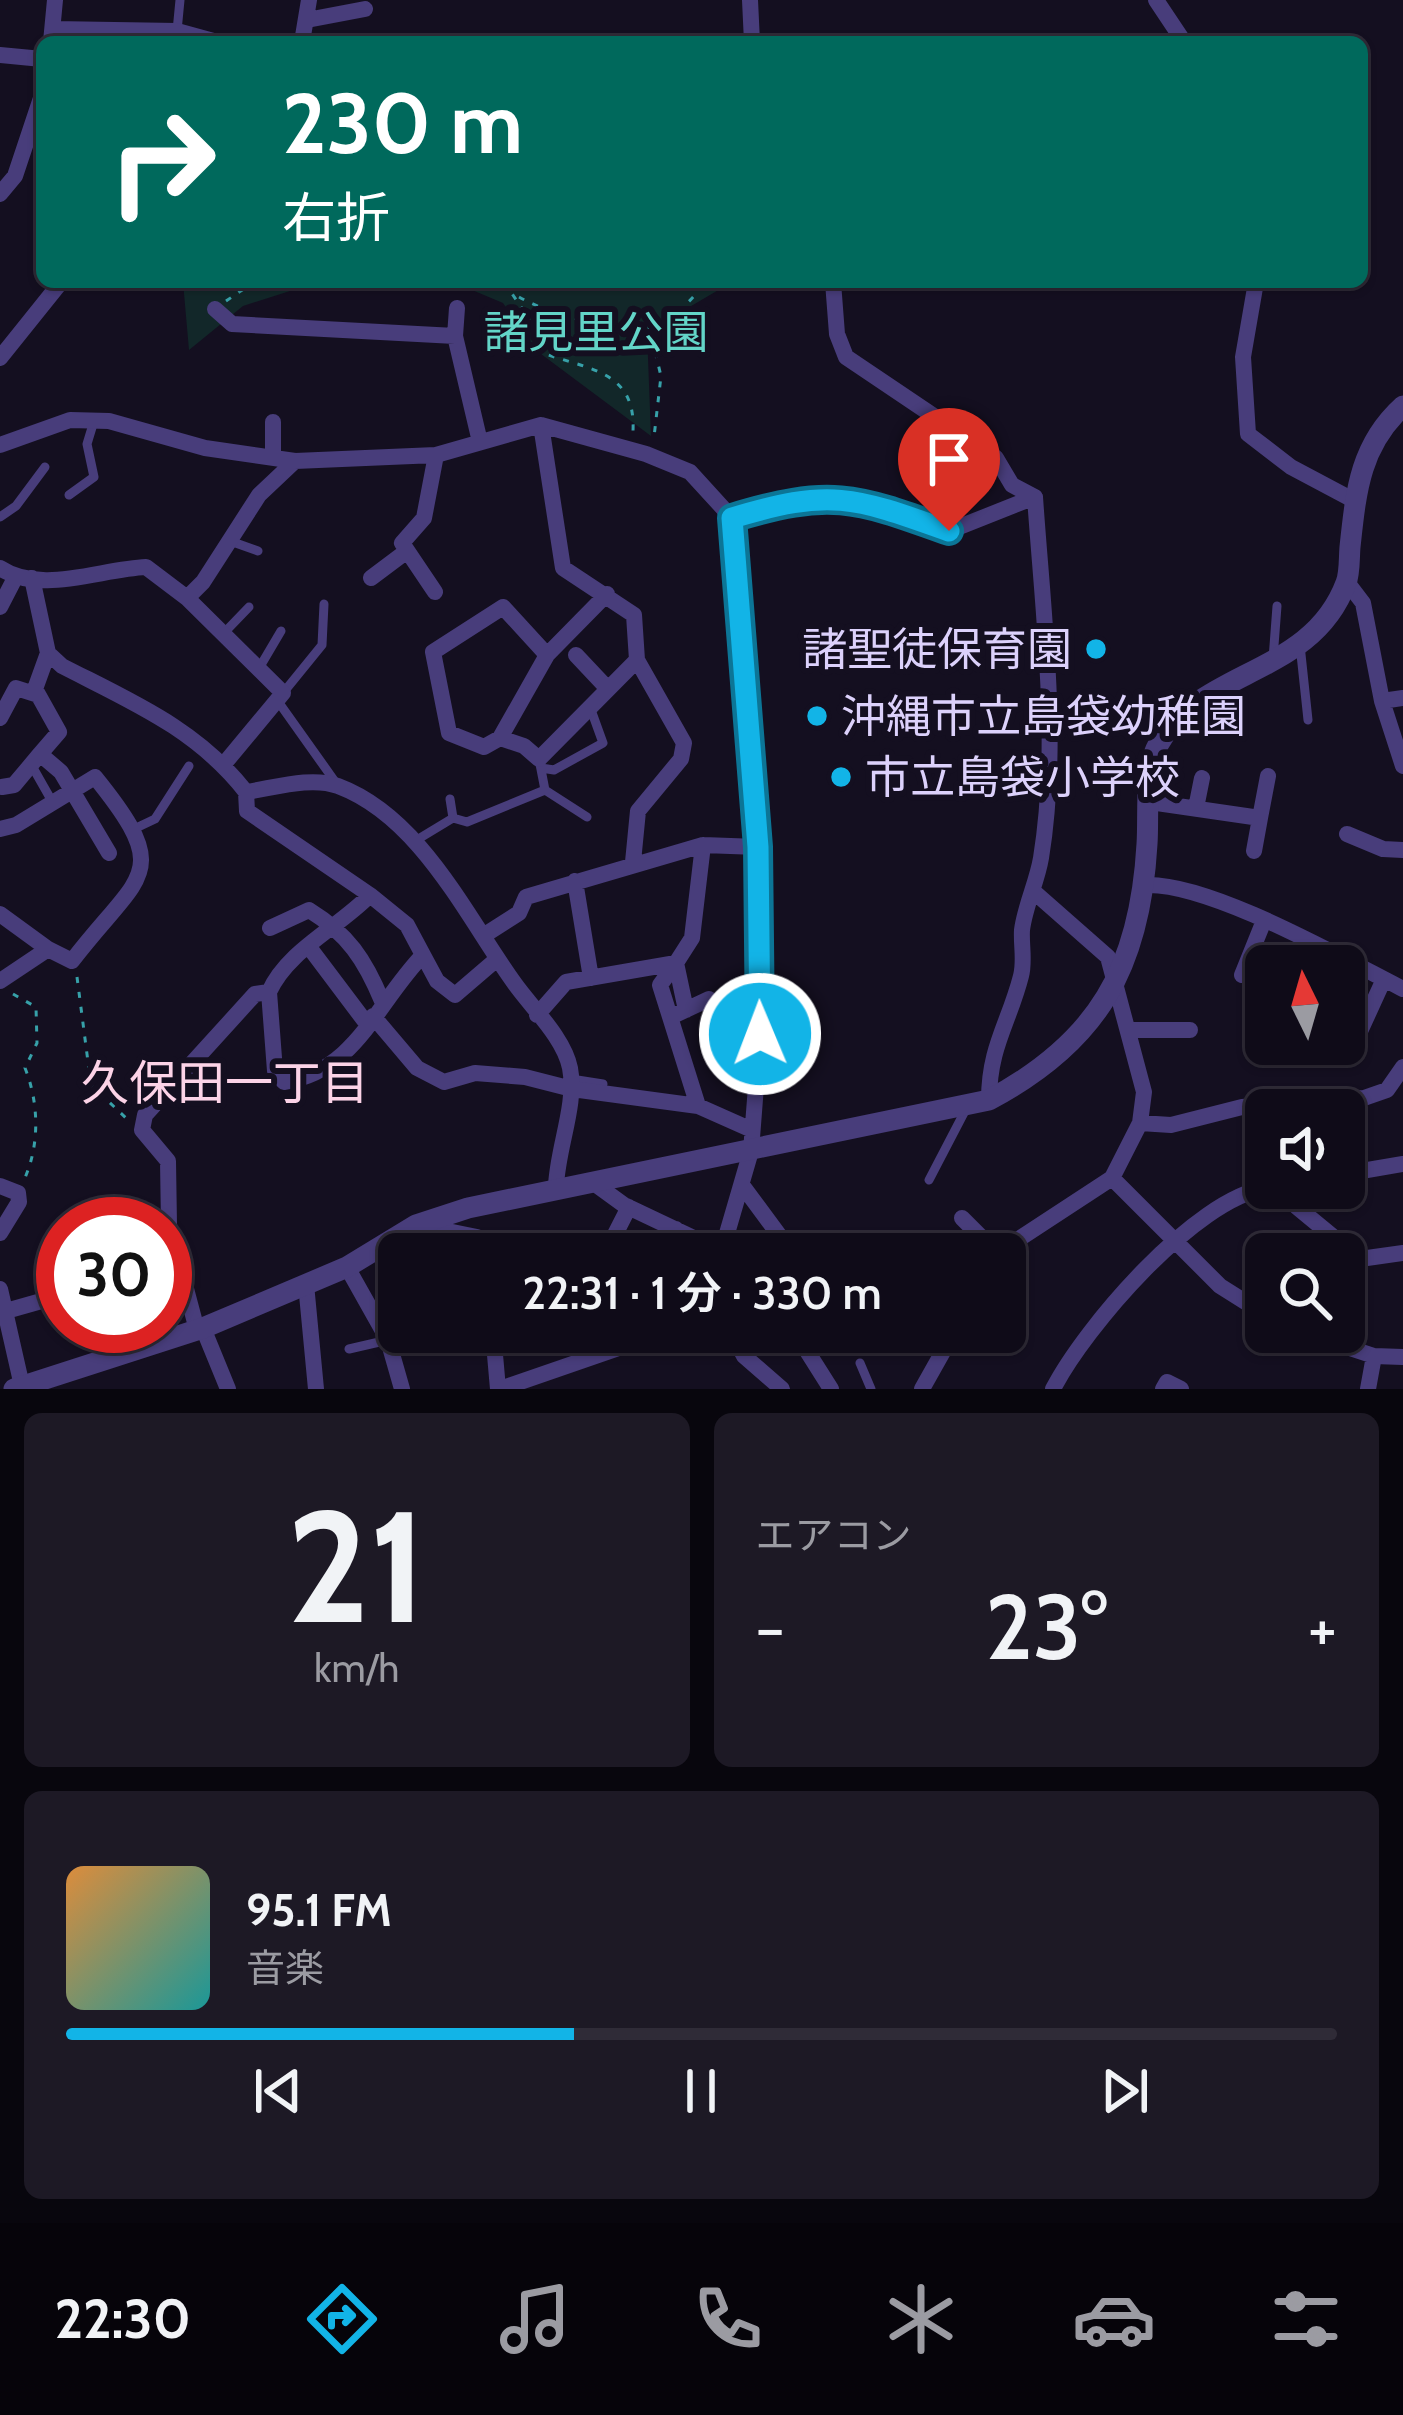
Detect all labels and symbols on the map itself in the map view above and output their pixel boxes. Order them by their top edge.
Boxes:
park label: 諸見里公園 [483,305,709,359]
pin [898,408,1000,531]
place label: 諸聖徒保育園 [802,622,1072,676]
marker: 諸聖徒保育園 [1083,636,1109,662]
place label: 沖縄市立島袋幼稚園 [841,689,1246,743]
marker: 沖縄市立島袋幼稚園 [804,703,830,729]
place label: 市立島袋小学校 [865,750,1180,804]
marker: 市立島袋小学校 [828,764,854,790]
north arrow [1245,945,1365,1065]
position arrow [697,971,823,1097]
district label: 久保田一丁目 [81,1054,369,1112]
speed limit sign: 30 [36,1197,192,1353]

